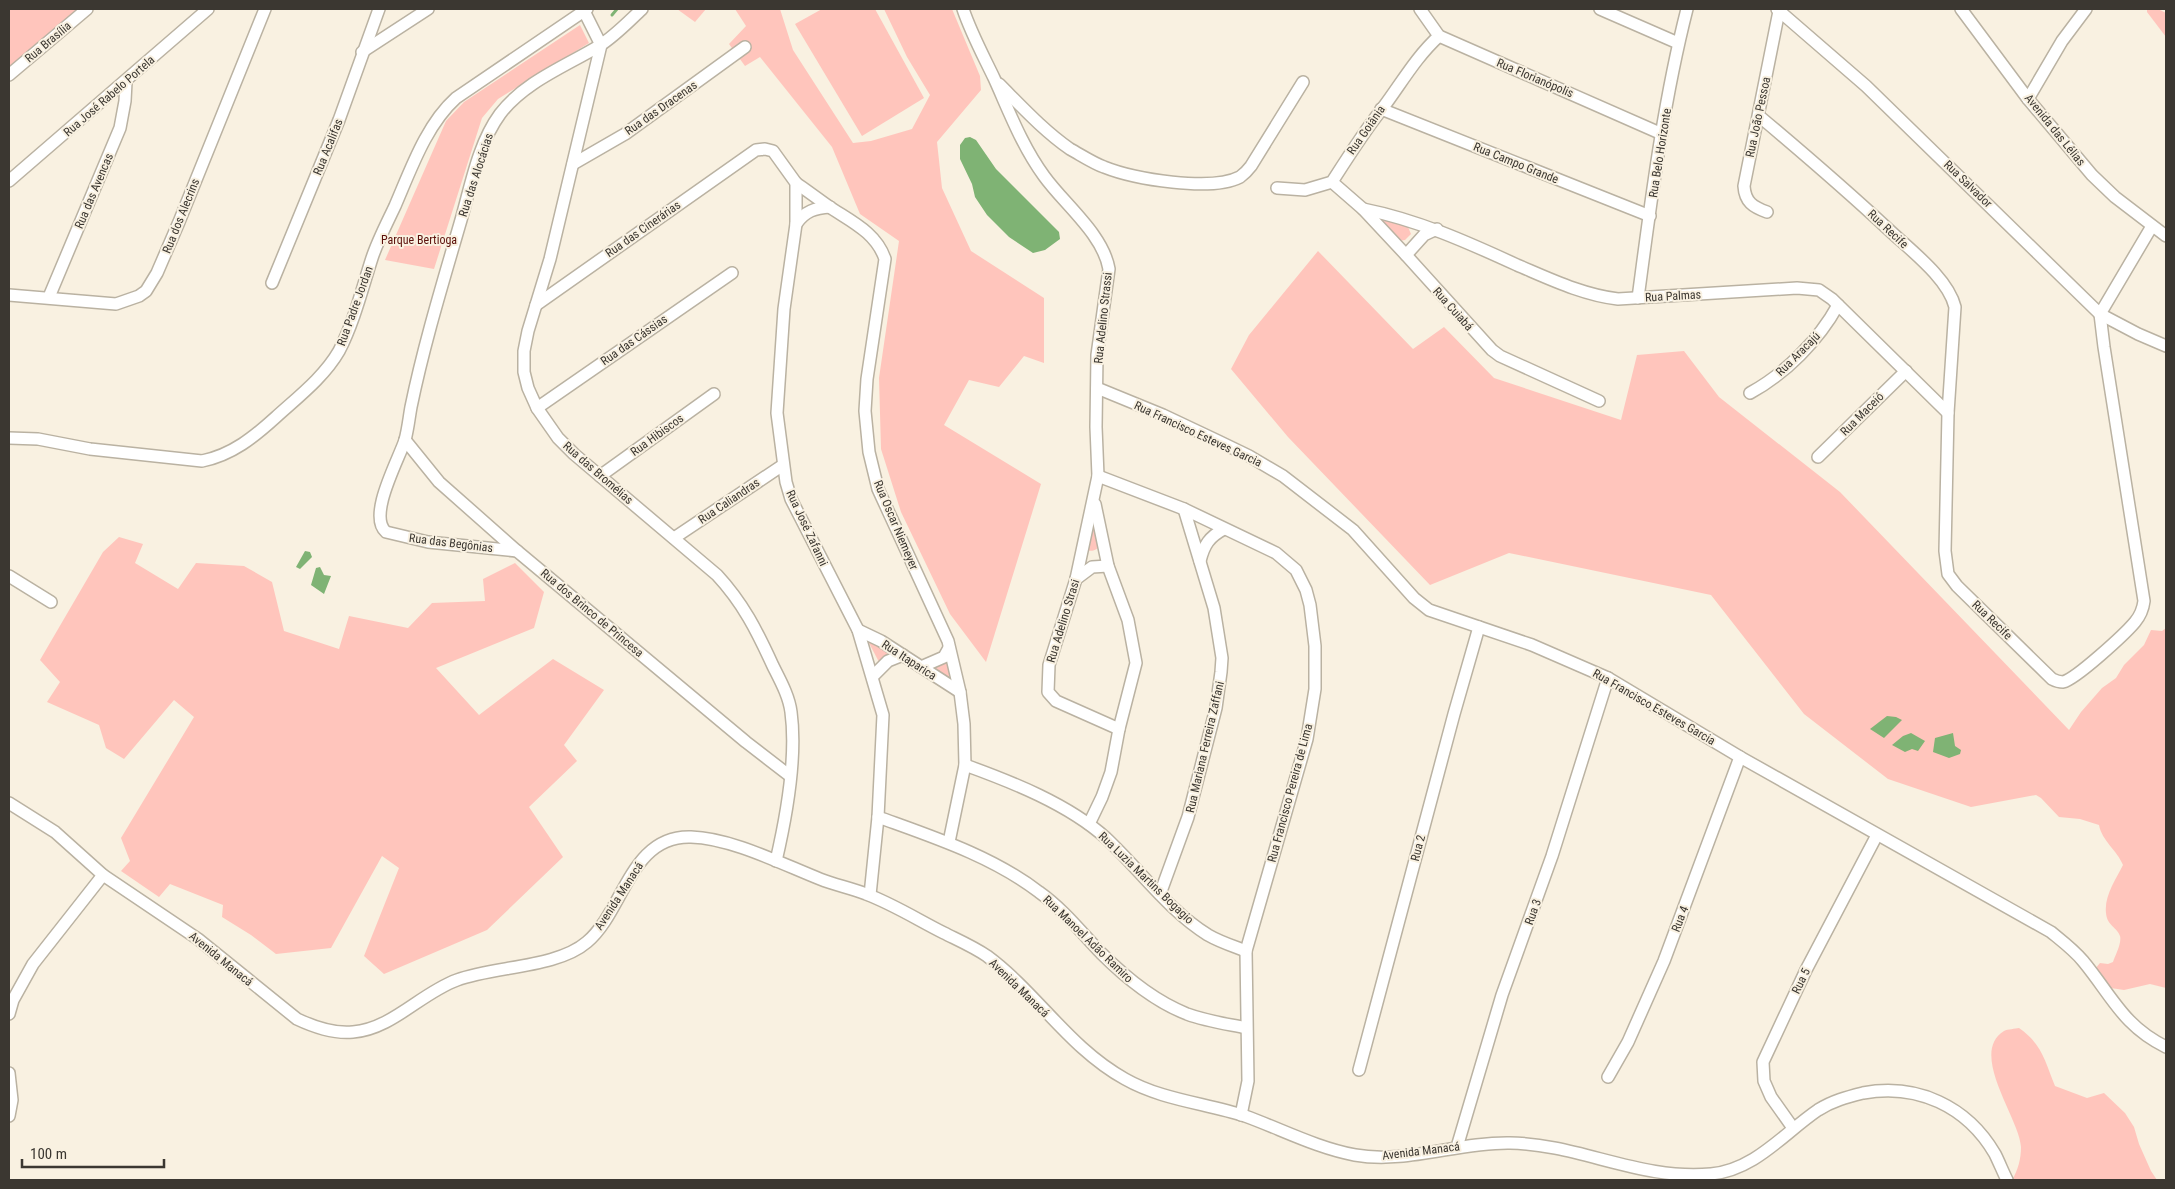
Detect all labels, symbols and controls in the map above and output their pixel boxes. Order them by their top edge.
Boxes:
street label: Rua Brasília [22,18,74,65]
street label: Rua José Rabelo Portela [61,53,157,139]
street label: Rua Florianópolis [1494,56,1576,100]
street label: Rua João Pessoa [1743,75,1773,159]
street label: Rua das Dracenas [622,78,700,138]
street label: Avenida das Lélias [2022,91,2088,169]
street label: Rua Goiânia [1344,103,1388,157]
street label: Rua Belo Horizonte [1646,107,1674,199]
street label: Rua Acalifas [310,117,346,177]
street label: Rua das Alocácias [456,131,496,219]
street label: Rua Campo Grande [1471,140,1561,187]
street label: Rua das Avencas [72,151,116,231]
street label: Rua Salvador [1941,157,1995,211]
street label: Rua dos Alecrins [160,177,202,255]
street label: Rua das Cinerárias [603,198,683,260]
street label: Rua Recife [1865,207,1911,252]
park label: Parque Bertioga [381,233,457,247]
street label: Rua Padre Jordan [334,264,376,348]
street label: Rua Adelino Strassi [1091,272,1115,364]
street label: Rua Cuiabá [1430,284,1476,334]
street label: Rua Palmas [1645,288,1701,304]
street label: Rua das Cássias [598,312,670,368]
street label: Rua Aracajú [1773,329,1823,379]
street label: Rua Maceió [1837,389,1887,439]
street label: Rua Francisco Esteves Garcia [1132,398,1264,470]
street label: Rua Hibiscos [628,411,686,459]
street label: Rua das Bromélias [560,439,636,507]
street label: Rua Caliandras [696,475,762,527]
street label: Rua Oscar Niemeyer [871,478,921,572]
street label: Rua José Zafanni [783,488,831,568]
street label: Rua das Begônias [408,531,494,555]
street label: Rua dos Brinco de Princesa [538,566,646,660]
street label: Rua Adelino Strasi [1044,578,1082,664]
street label: Rua Recife [1969,598,2015,643]
street label: Rua Itaparica [879,637,939,683]
street label: Rua Francisco Esteves Garcia [1590,666,1718,748]
street label: Rua Mariana Ferreira Zaffani [1183,680,1227,814]
street label: Rua Francisco Pereira de Lima [1265,722,1315,864]
street label: Rua Luzia Martins Bogagio [1096,829,1196,927]
street label: Rua 2 [1408,833,1428,863]
street label: Avenida Manacá [592,859,646,933]
street label: Rua Manoel Adão Ramiro [1040,893,1136,985]
street label: Rua 3 [1522,897,1544,927]
street label: Rua 4 [1669,904,1691,934]
street label: Avenida Manacá [186,929,256,989]
street label: Avenida Manacá [986,956,1052,1020]
street label: Rua 5 [1789,966,1813,996]
scale bar [22,1136,165,1168]
street label: Avenida Manacá [1381,1139,1461,1163]
text: 100 m [30,1145,67,1163]

